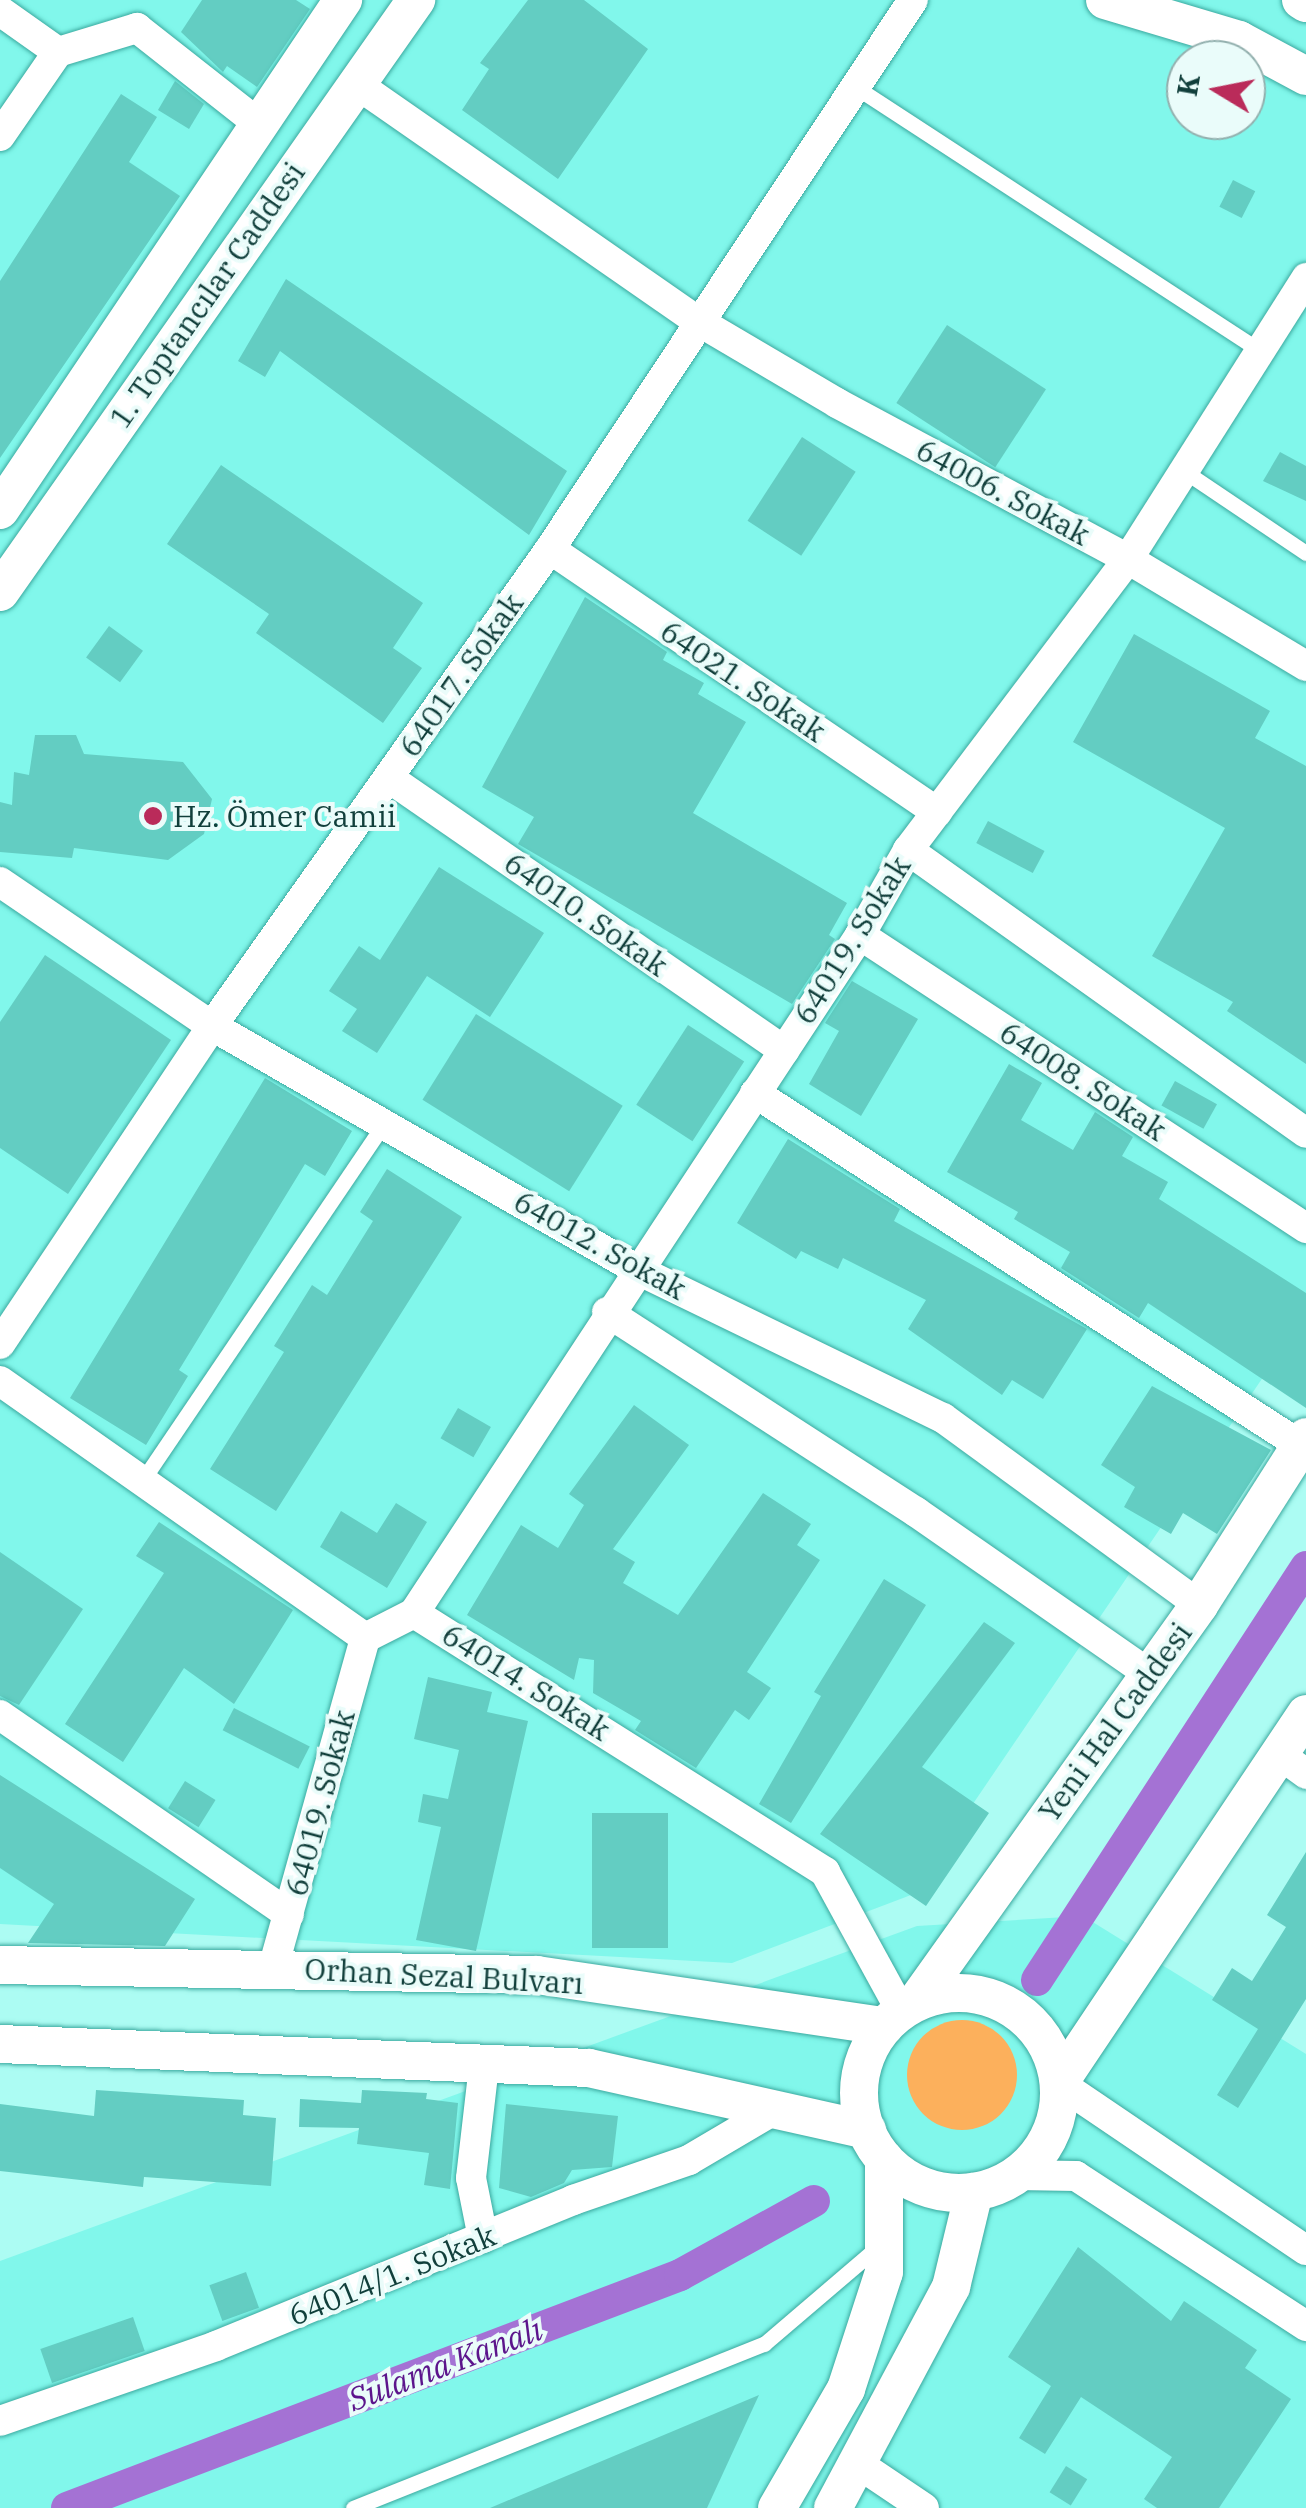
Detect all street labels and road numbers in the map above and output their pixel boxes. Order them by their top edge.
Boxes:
street label: 1. Toptancılar Caddesi [102,155,312,435]
street label: 64006. Sokak [910,431,1096,553]
street label: 64017. Sokak [391,586,531,764]
street label: 64021. Sokak [654,613,832,749]
street label: 64010. Sokak [497,844,675,984]
street label: 64019. Sokak [786,849,918,1031]
street label: 64008. Sokak [993,1014,1173,1148]
street label: 64012. Sokak [508,1183,692,1307]
street label: 64014. Sokak [435,1616,617,1748]
street label: Yeni Hal Caddesi [1031,1616,1199,1828]
street label: 64019. Sokak [278,1706,362,1900]
street label: Orhan Sezal Bulvarı [304,1951,584,2001]
street label: 64014/1. Sokak [283,2217,501,2333]

